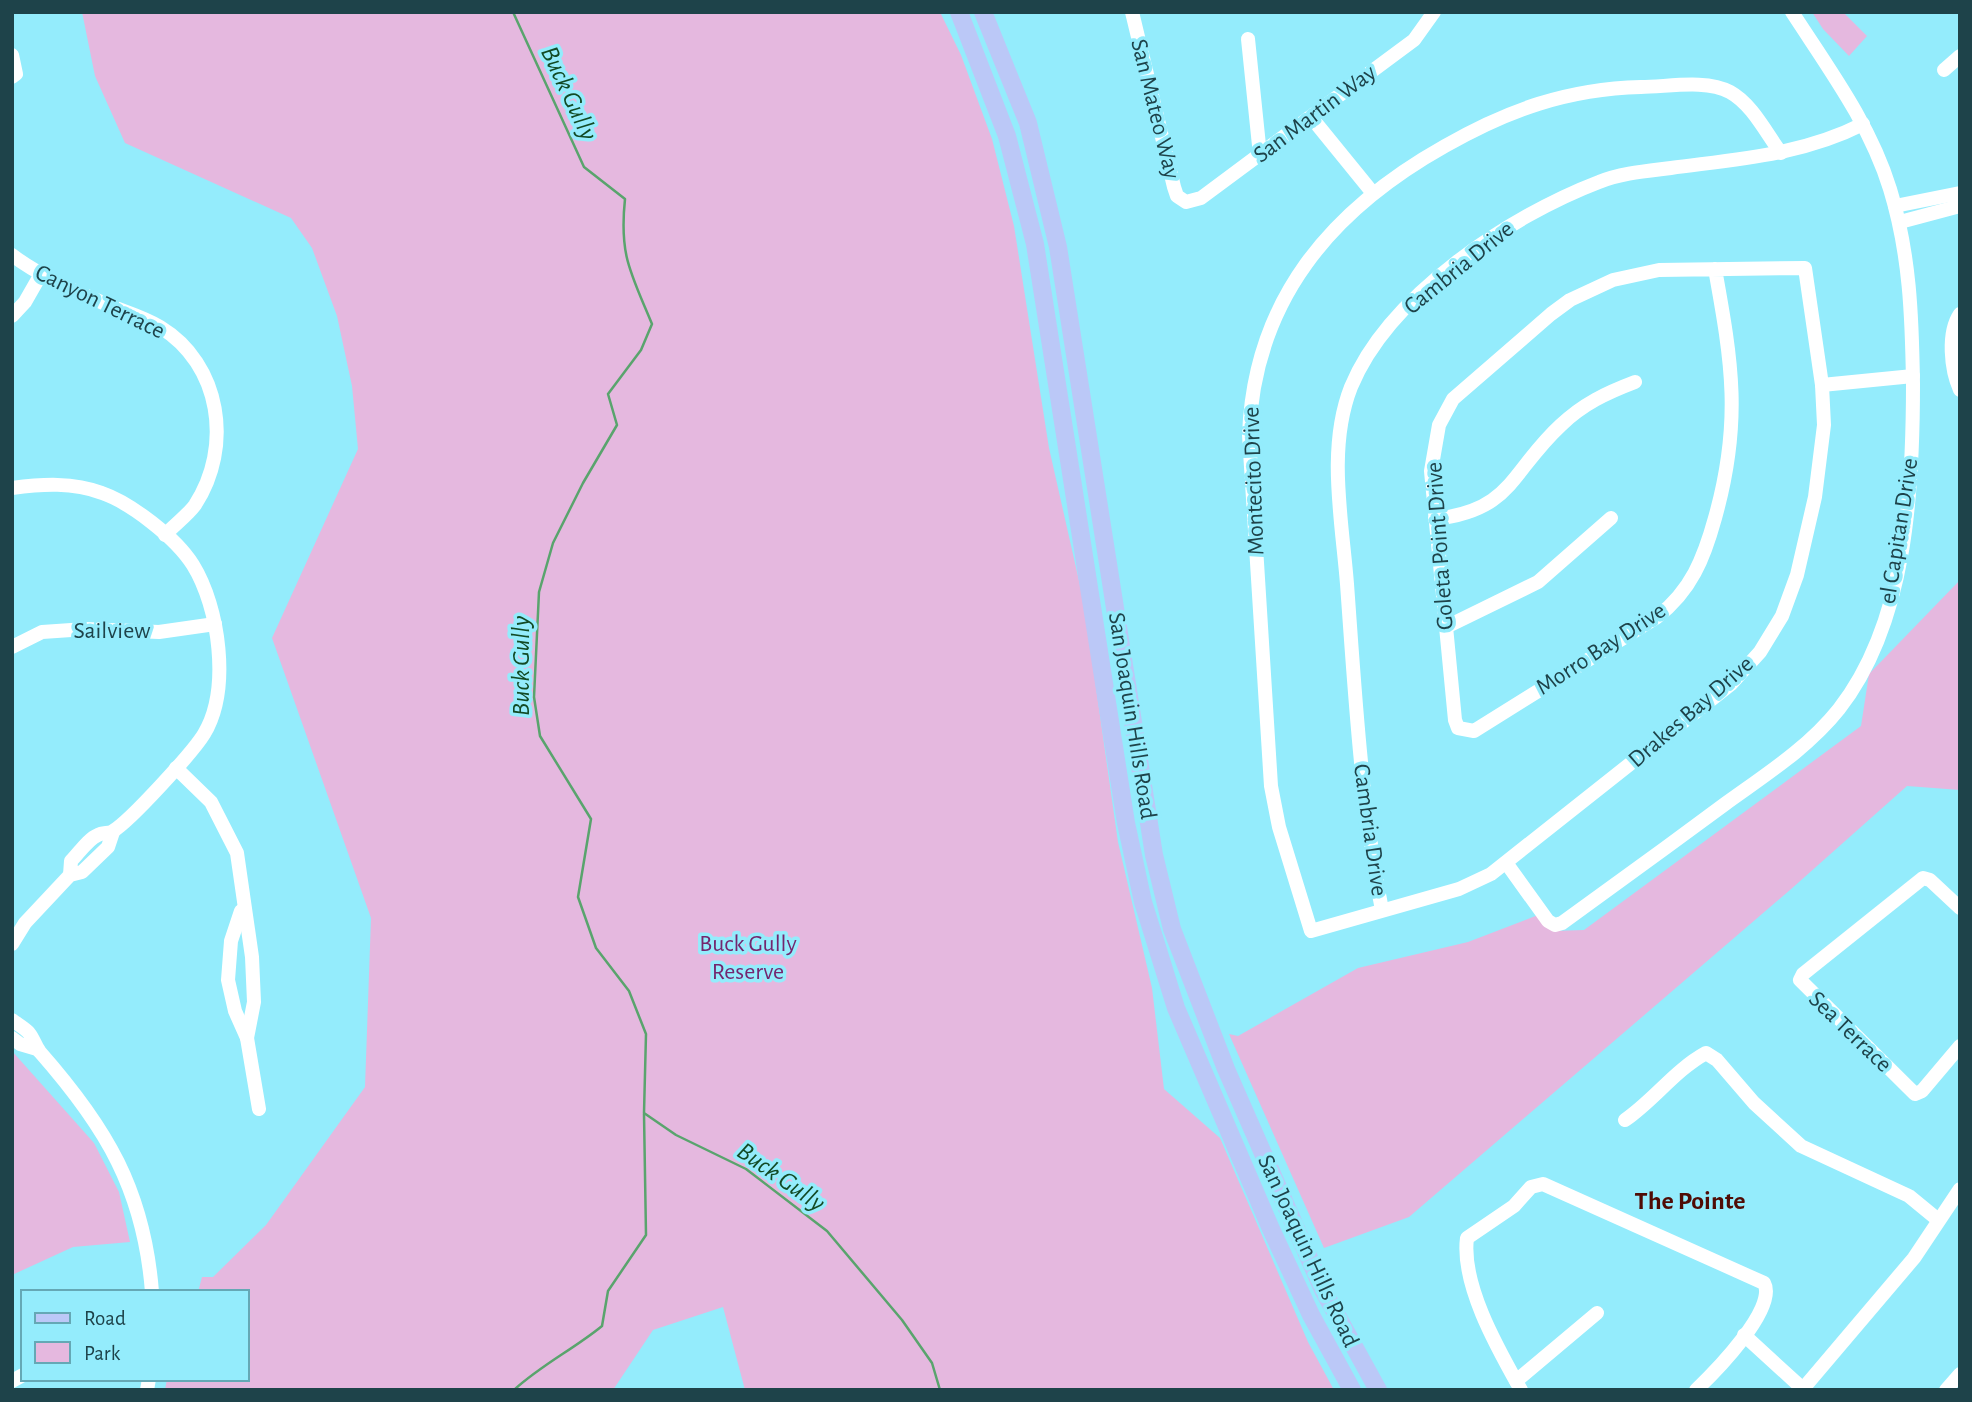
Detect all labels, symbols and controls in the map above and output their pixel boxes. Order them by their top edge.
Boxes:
street label: San Mateo Way [1126,37,1184,181]
water label: Buck Gully [536,42,602,144]
street label: San Martin Way [1249,60,1381,168]
street label: Cambria Drive [1400,217,1518,319]
street label: Canyon Terrace [31,260,169,344]
street label: Montecito Drive [1239,406,1269,556]
street label: el Capitan Drive [1876,456,1922,606]
street label: Goleta Point Drive [1422,461,1458,631]
street label: Morro Bay Drive [1532,598,1670,700]
street label: San Joaquin Hills Road [1104,611,1160,821]
water label: Buck Gully [508,616,534,716]
street label: Sailview [74,619,150,643]
street label: Drakes Bay Drive [1624,652,1758,772]
street label: Cambria Drive [1349,762,1391,898]
park label: Buck Gully Reserve [699,932,797,984]
street label: Sea Terrace [1804,987,1896,1077]
water label: Buck Gully [732,1138,830,1217]
street label: San Joaquin Hills Road [1253,1151,1363,1351]
district label: The Pointe [1634,1188,1746,1214]
legend [21,1290,248,1381]
text: Road [84,1308,126,1329]
text: Park [84,1343,121,1364]

